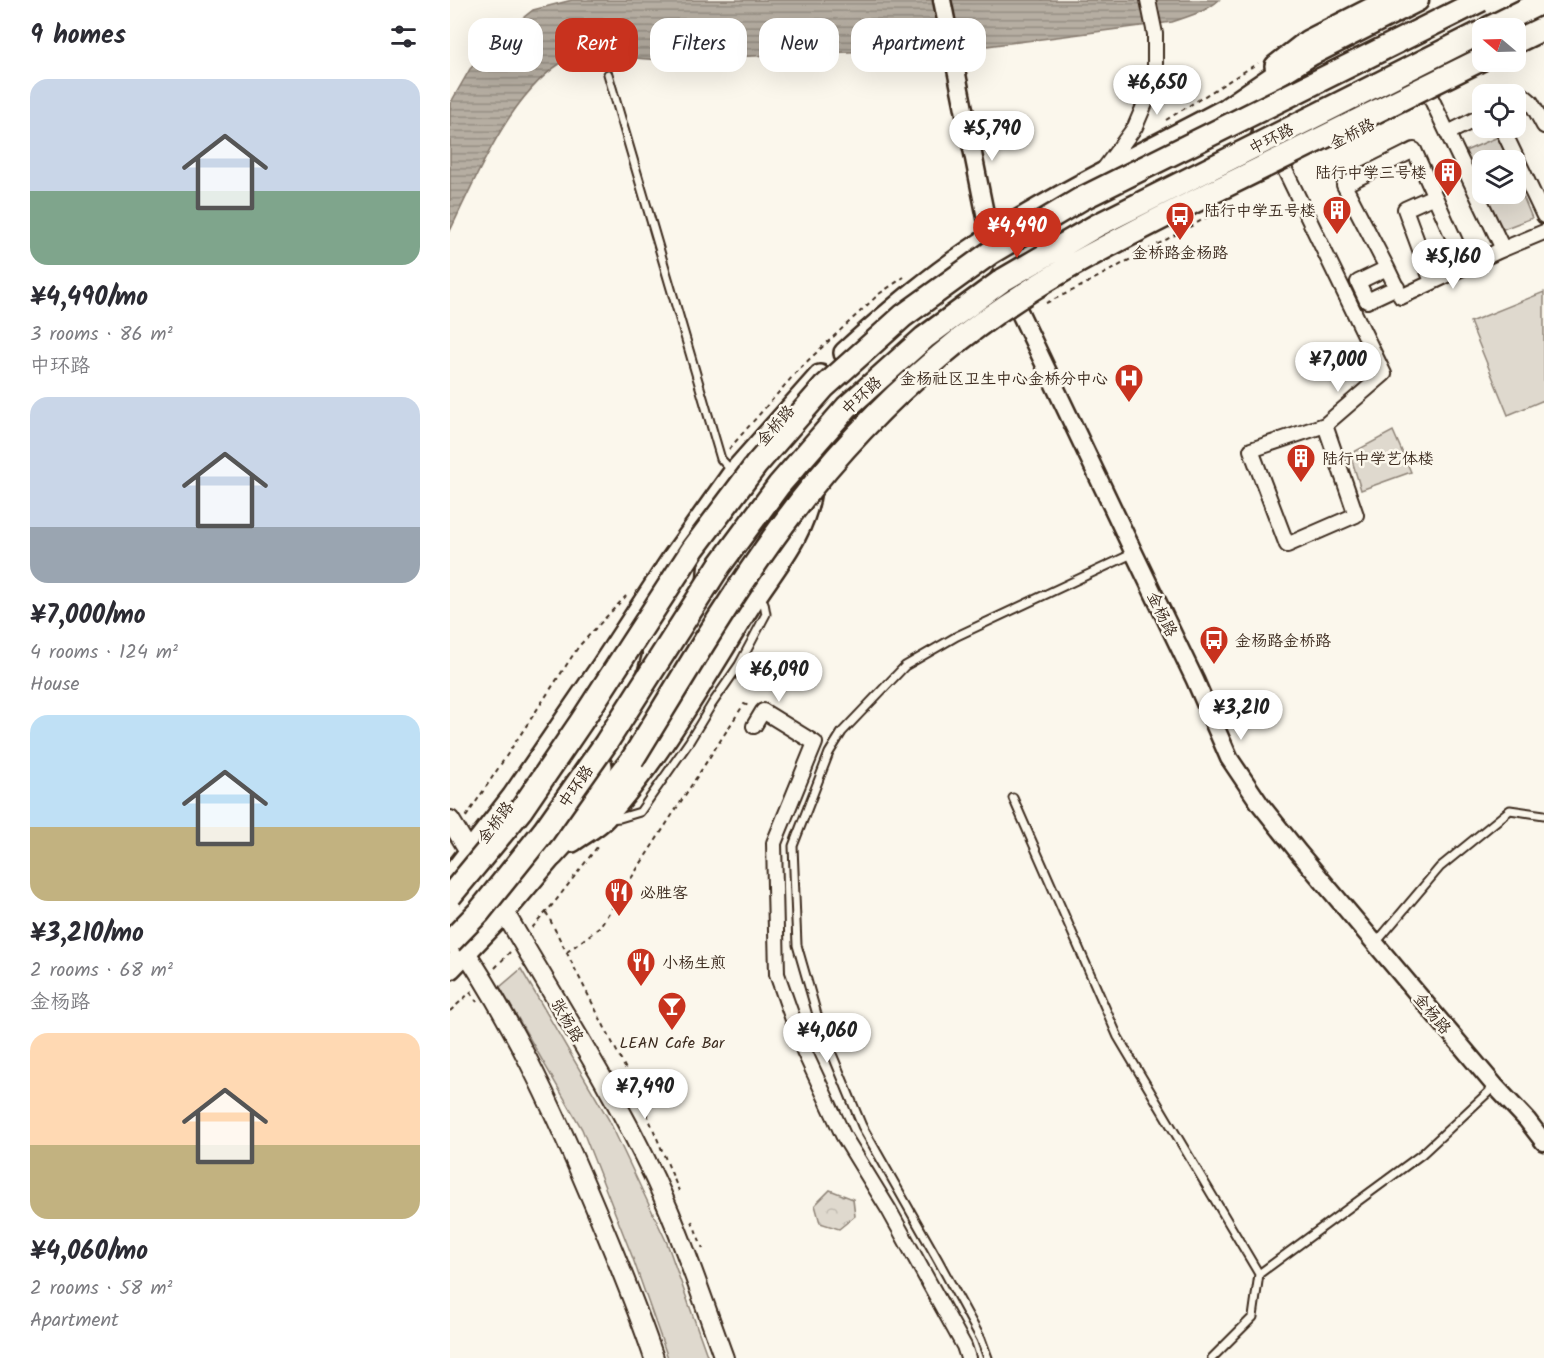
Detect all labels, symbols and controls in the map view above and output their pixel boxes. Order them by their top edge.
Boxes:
text: 9 homes [30,15,126,57]
chip: Buy [468,18,543,72]
chip: Rent [555,18,638,72]
chip: Filters [650,18,747,72]
chip: New [759,18,839,72]
chip: Apartment [851,18,986,72]
north arrow [1472,18,1526,72]
map controls [1472,18,1526,204]
icon: filters [387,20,420,53]
pin: ¥6,650 [1108,65,1206,116]
text: ¥6,650 [1127,68,1187,100]
button: locate [1472,84,1526,138]
pin: ¥5,790 [943,111,1041,162]
street label: 金桥路 [1326,112,1380,156]
text: ¥5,790 [963,114,1021,146]
street label: 中环路 [1245,117,1299,161]
icon: home [171,118,279,226]
button: layers [1472,150,1526,204]
building icon: 陆行中学三号楼 [1432,156,1464,198]
place label: 陆行中学三号楼 [1315,161,1427,186]
building icon: 陆行中学五号楼 [1321,194,1353,236]
place label: 陆行中学五号楼 [1204,199,1316,224]
bus stop icon: 金桥路金杨路 [1164,200,1196,242]
pin: ¥4,490 [968,208,1066,259]
text: ¥4,490 [987,211,1047,243]
pin: ¥5,160 [1404,239,1502,290]
place label: 金桥路金杨路 [1132,241,1228,266]
text: ¥5,160 [1426,242,1480,274]
text: ¥4,490/mo [30,277,148,319]
text: 3 rooms · 86 m² [30,319,173,351]
pin: ¥7,000 [1289,342,1387,393]
text: ¥7,000 [1309,345,1367,377]
text: 中环路 [30,351,90,383]
hospital icon: 金杨社区卫生中心金桥分中心 [1113,362,1145,404]
place label: 金杨社区卫生中心金桥分中心 [900,367,1108,392]
street label: 中环路 [836,371,888,422]
street label: 金桥路 [751,400,801,452]
icon: home [171,436,279,544]
building icon: 陆行中学艺体楼 [1285,442,1317,484]
place label: 陆行中学艺体楼 [1322,447,1434,472]
street label: 金杨路 [1140,588,1183,642]
text: ¥7,000/mo [30,595,146,637]
bus stop icon: 金杨路金桥路 [1198,624,1230,666]
place label: 金杨路金桥路 [1235,629,1331,654]
text: 4 rooms · 124 m² [30,637,178,669]
pin: ¥6,090 [730,652,828,703]
text: ¥6,090 [749,655,809,687]
text: House [30,669,80,701]
pin: ¥3,210 [1192,690,1290,741]
text: ¥3,210 [1213,693,1269,725]
icon: home [171,754,279,862]
street label: 中环路 [552,760,600,814]
street label: 金桥路 [472,796,521,850]
restaurant icon: 必胜客 [603,876,635,918]
place label: 必胜客 [640,881,688,906]
text: ¥3,210/mo [30,913,144,955]
restaurant icon: 小杨生煎 [625,946,657,988]
place label: 小杨生煎 [662,951,726,976]
text: 2 rooms · 68 m² [30,955,173,987]
text: 金杨路 [30,987,90,1019]
street label: 金杨路 [1407,988,1457,1040]
bar icon: LEAN Cafe Bar [656,990,688,1032]
street label: 张杨路 [544,994,590,1048]
pin: ¥4,060 [778,1013,876,1064]
text: ¥4,060 [797,1016,857,1048]
place label: LEAN Cafe Bar [620,1031,726,1056]
pin: ¥7,490 [596,1069,694,1120]
icon: home [171,1072,279,1180]
text: ¥7,490 [616,1072,674,1104]
text: ¥4,060/mo [30,1231,148,1273]
text: 2 rooms · 58 m² [30,1273,172,1305]
text: Apartment [30,1305,119,1337]

